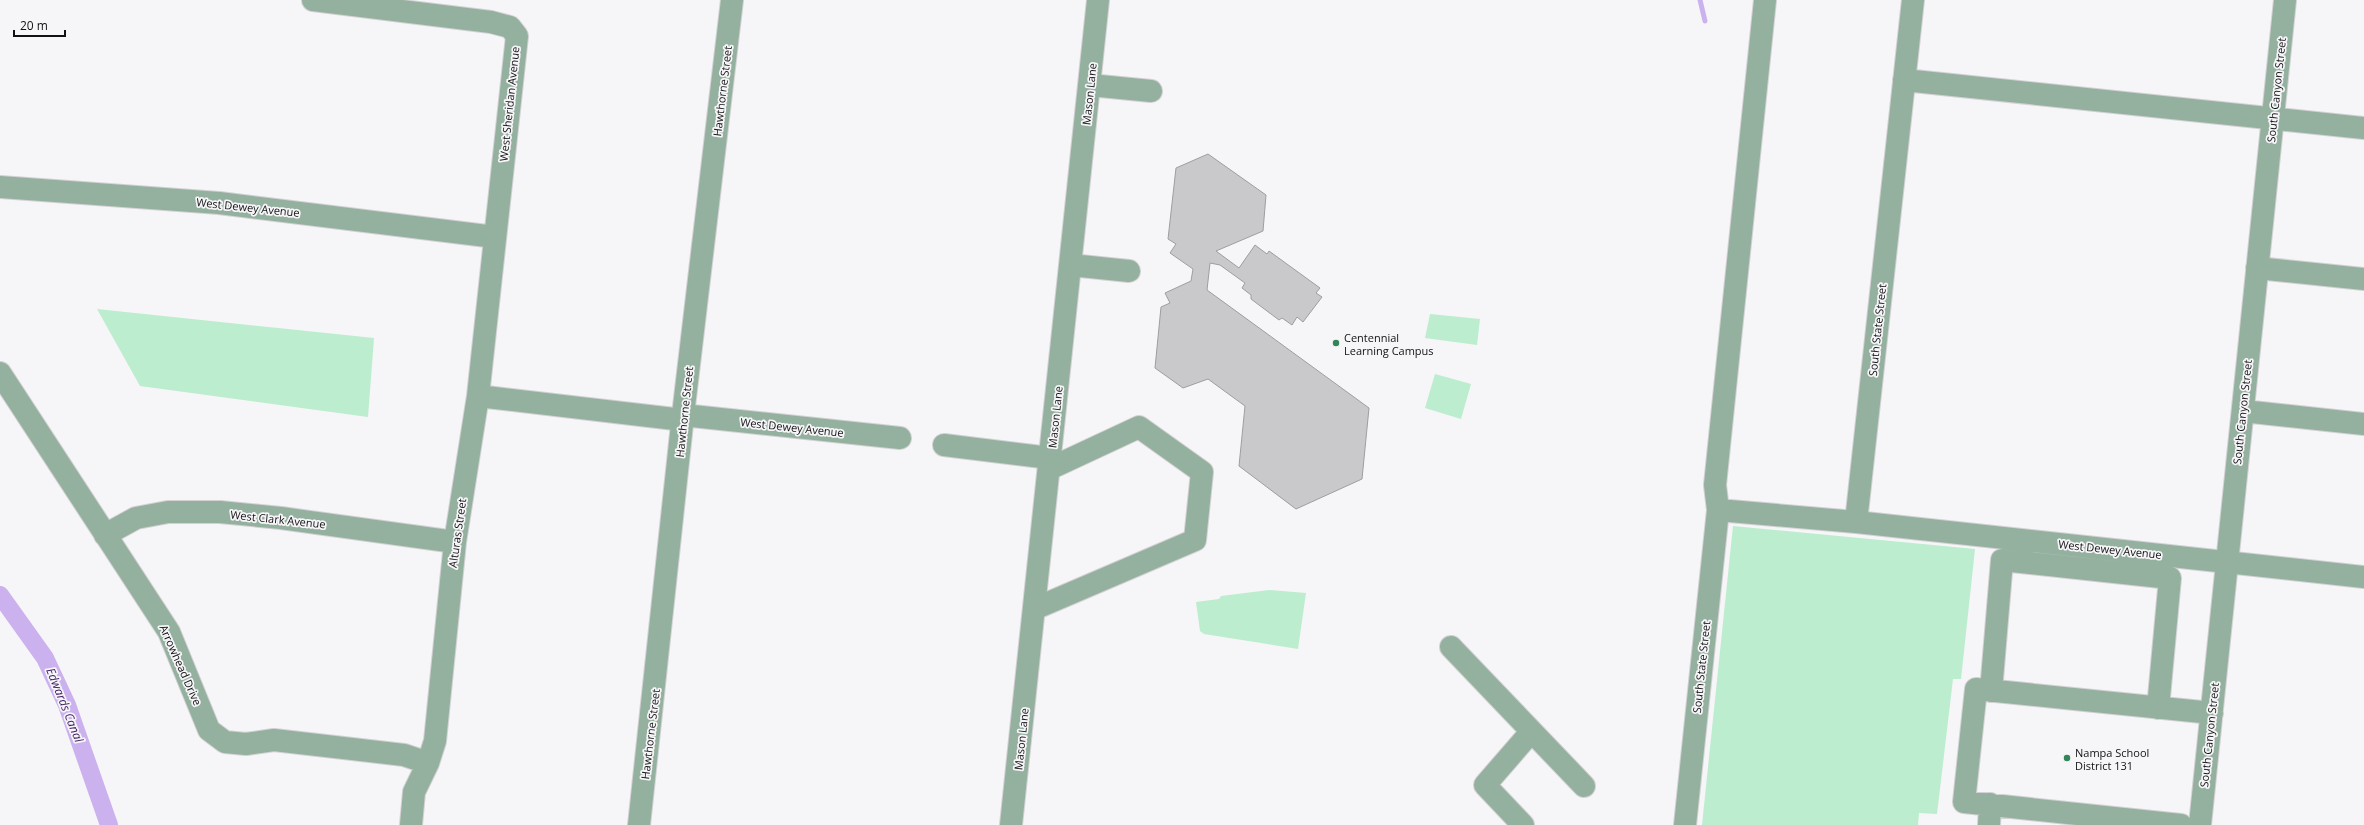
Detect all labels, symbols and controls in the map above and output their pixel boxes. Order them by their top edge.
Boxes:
scale bar [14,12,65,38]
text: 20 m [20,17,48,34]
street label: South Canyon Street [2263,37,2289,143]
street label: Hawthorne Street [709,45,735,137]
street label: West Sheridan Avenue [496,46,522,162]
street label: Mason Lane [1078,62,1100,126]
street label: West Dewey Avenue [196,194,300,220]
street label: South State Street [1865,283,1889,377]
place label: Centennial Learning Campus [1344,330,1434,358]
marker: Centennial Learning Campus [1331,338,1341,348]
street label: South Canyon Street [2229,359,2255,465]
street label: Hawthorne Street [672,366,696,458]
street label: Mason Lane [1044,385,1066,449]
street label: West Dewey Avenue [740,414,844,440]
street label: Alturas Street [445,497,469,569]
street label: West Clark Avenue [230,507,326,531]
street label: West Dewey Avenue [2058,536,2162,562]
street label: South State Street [1689,620,1713,714]
street label: Arrowhead Drive [157,622,205,708]
water label: Edwards Canal [42,665,88,746]
street label: South Canyon Street [2196,682,2222,788]
street label: Hawthorne Street [637,688,663,780]
street label: Mason Lane [1010,707,1032,771]
place label: Nampa School District 131 [2075,745,2149,773]
marker: Nampa School District 131 [2062,753,2072,763]

